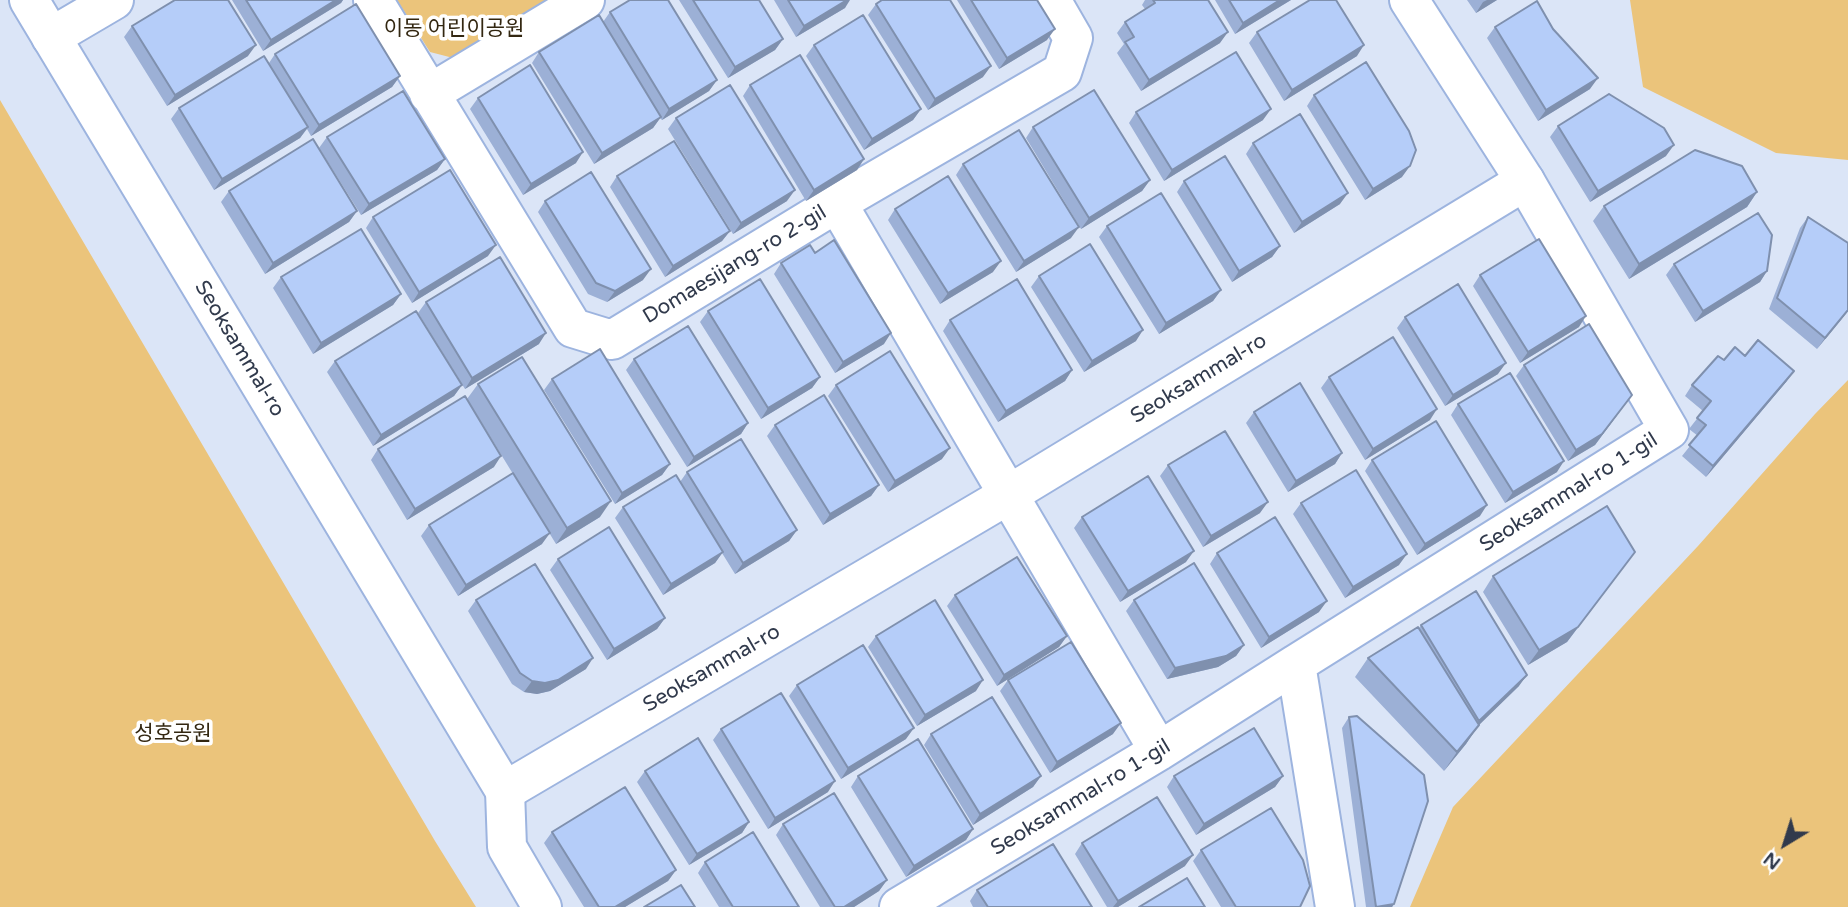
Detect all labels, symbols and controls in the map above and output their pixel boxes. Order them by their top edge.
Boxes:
park label: 이동 어린이공원 [384,16,524,42]
street label: Domaesijang-ro 2-gil [639,200,831,330]
street label: Seoksammal-ro [188,276,290,422]
street label: Seoksammal-ro [1126,328,1272,430]
street label: Seoksammal-ro 1-gil [1475,428,1663,558]
street label: Seoksammal-ro [639,620,785,718]
park label: 성호공원 [134,721,212,747]
street label: Seoksammal-ro 1-gil [987,734,1175,862]
north arrow [1750,809,1820,879]
text: N [1759,847,1785,874]

